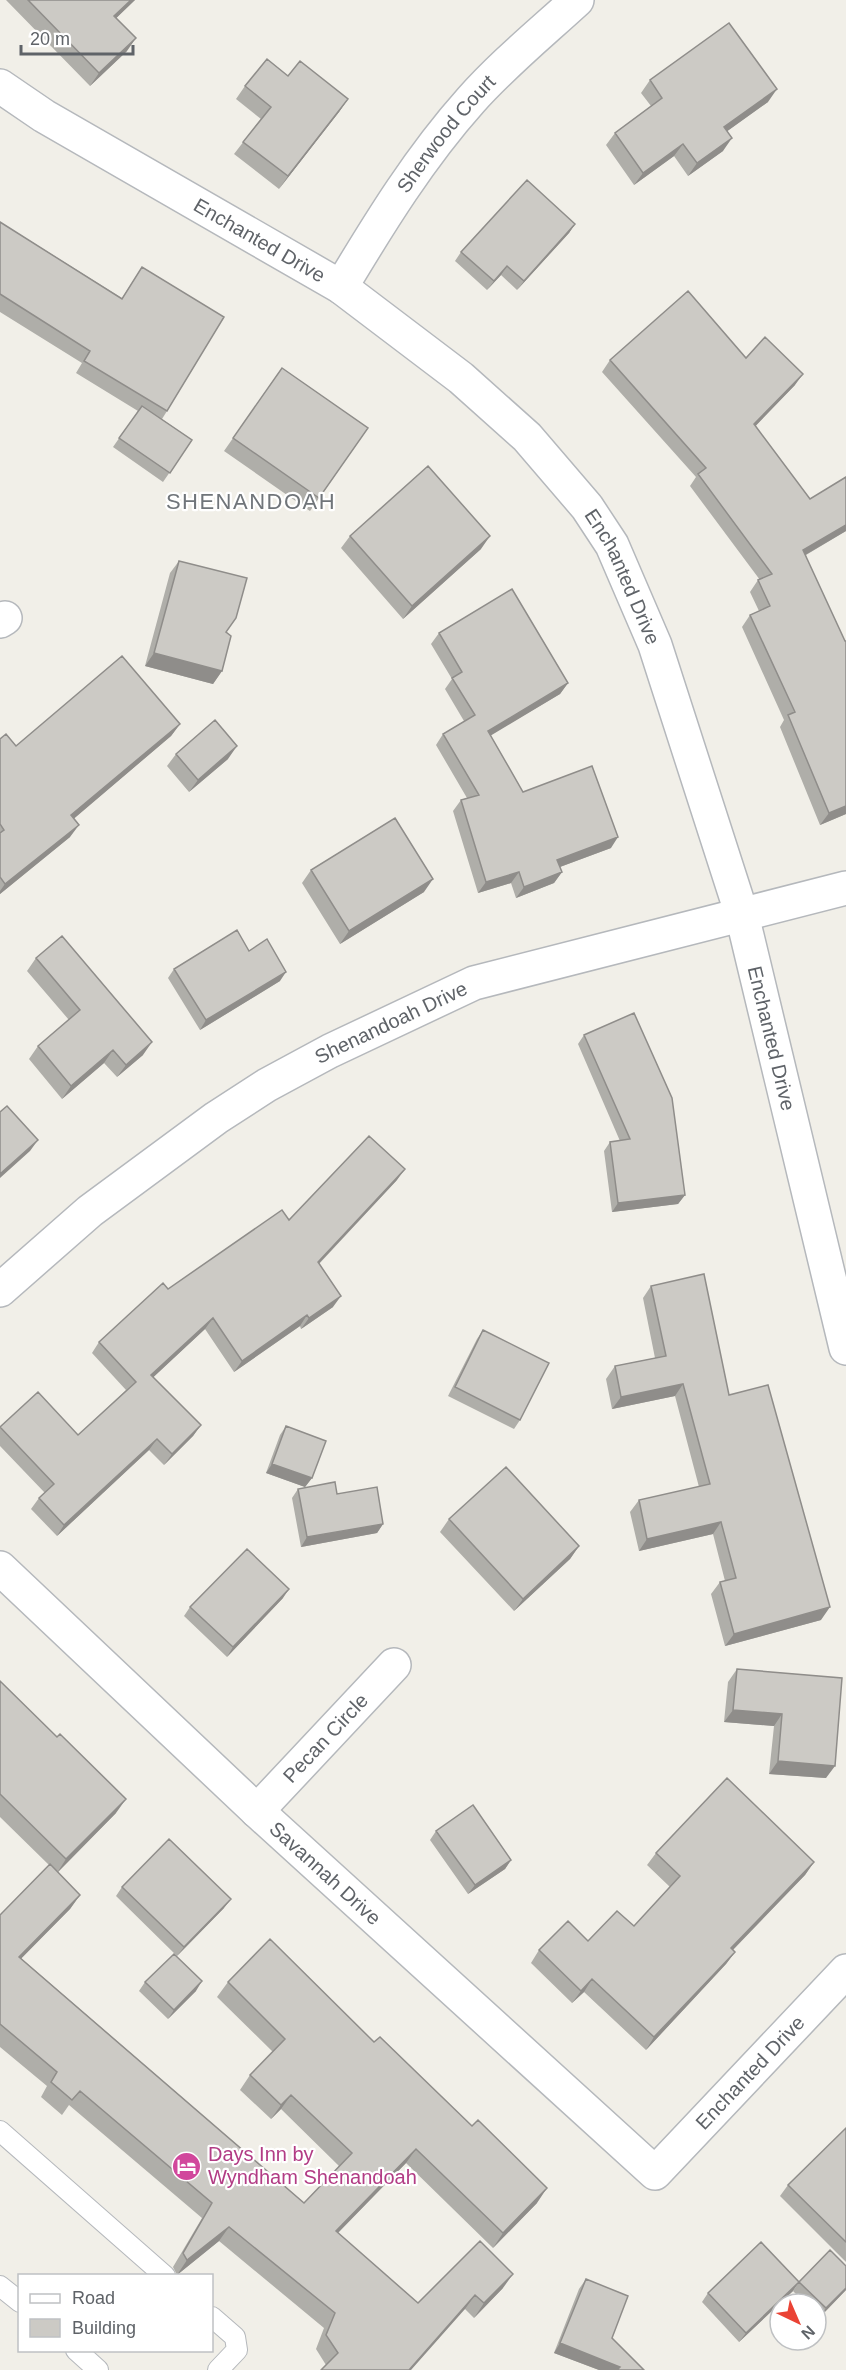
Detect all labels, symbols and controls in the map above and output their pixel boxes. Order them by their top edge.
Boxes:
scale bar [21,18,134,56]
text: 20 m [30,29,70,49]
street label: Sherwood Court [392,70,500,197]
street label: Enchanted Drive [190,194,329,287]
district label: SHENANDOAH [166,489,336,514]
street label: Enchanted Drive [580,505,664,648]
street label: Enchanted Drive [744,964,800,1113]
street label: Shenandoah Drive [311,977,470,1068]
street label: Pecan Circle [279,1689,372,1787]
street label: Savannah Drive [265,1817,385,1929]
street label: Enchanted Drive [691,2011,809,2134]
place label: Days Inn by Wyndham Shenandoah [208,2143,417,2188]
hotel icon: Days Inn by Wyndham Shenandoah [171,2150,203,2182]
legend [18,2274,213,2352]
text: Road [72,2288,115,2308]
north arrow [768,2292,828,2352]
text: Building [72,2318,136,2338]
text: N [798,2322,818,2343]

